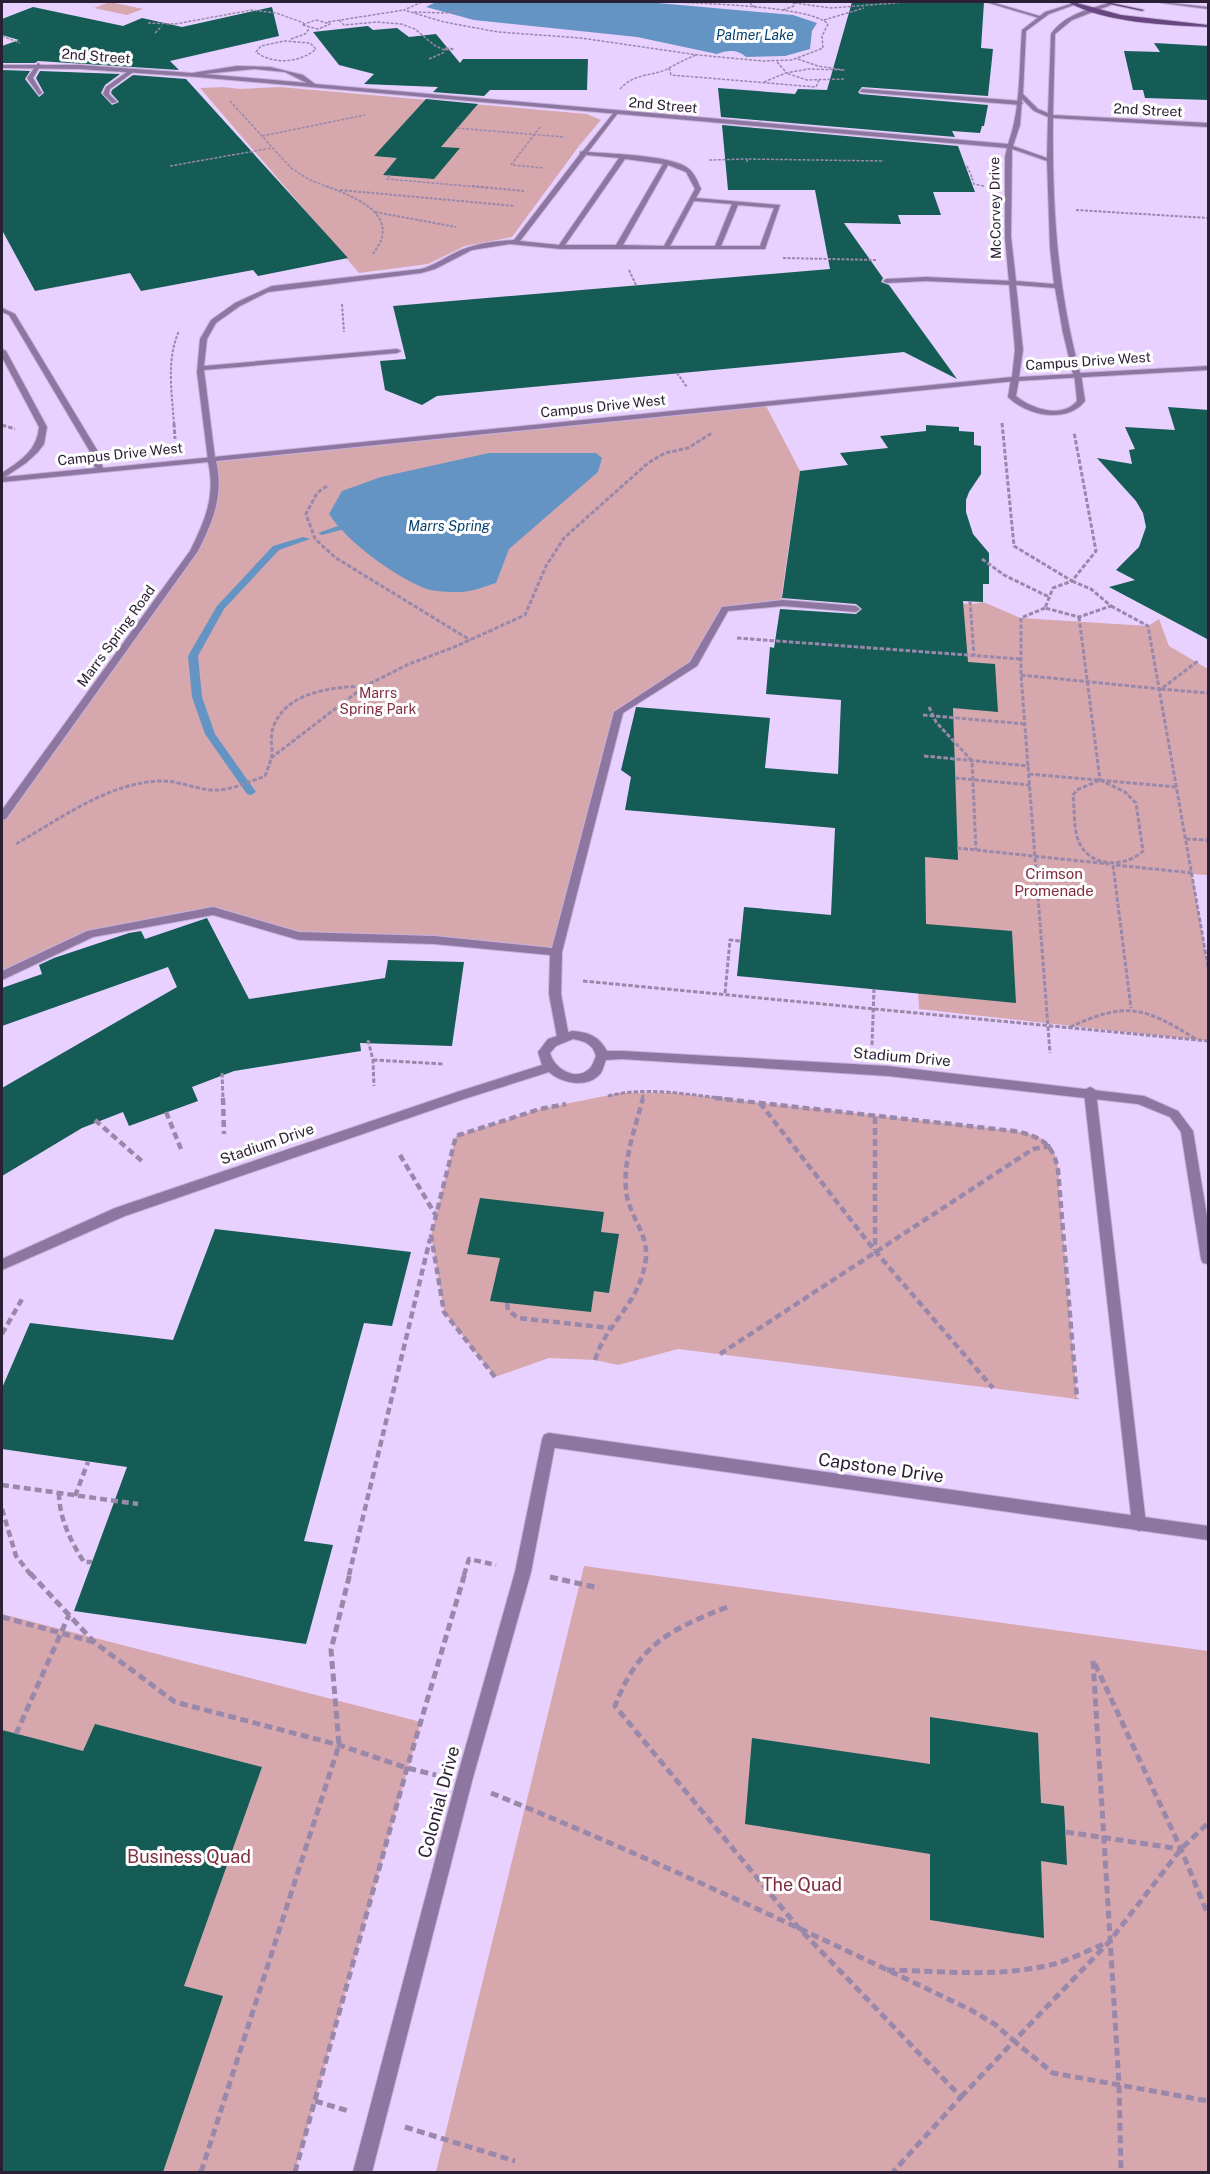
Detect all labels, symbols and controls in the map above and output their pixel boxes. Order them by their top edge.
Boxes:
water label: Palmer Lake [716,27,794,43]
street label: 2nd Street [61,46,131,66]
street label: 2nd Street [628,94,698,116]
street label: 2nd Street [1113,100,1183,120]
street label: McCorvey Drive [986,157,1004,259]
street label: Campus Drive West [1025,349,1151,373]
street label: Campus Drive West [540,391,666,421]
street label: Campus Drive West [57,439,183,469]
water label: Marrs Spring [408,518,491,534]
street label: Marrs Spring Road [74,582,158,690]
park label: Marrs Spring Park [340,685,417,717]
park label: Crimson Promenade [1014,865,1094,899]
street label: Stadium Drive [853,1044,952,1069]
street label: Stadium Drive [218,1120,316,1168]
street label: Capstone Drive [817,1448,945,1487]
street label: Colonial Drive [413,1743,464,1860]
park label: Business Quad [127,1846,251,1867]
park label: The Quad [762,1874,842,1895]

